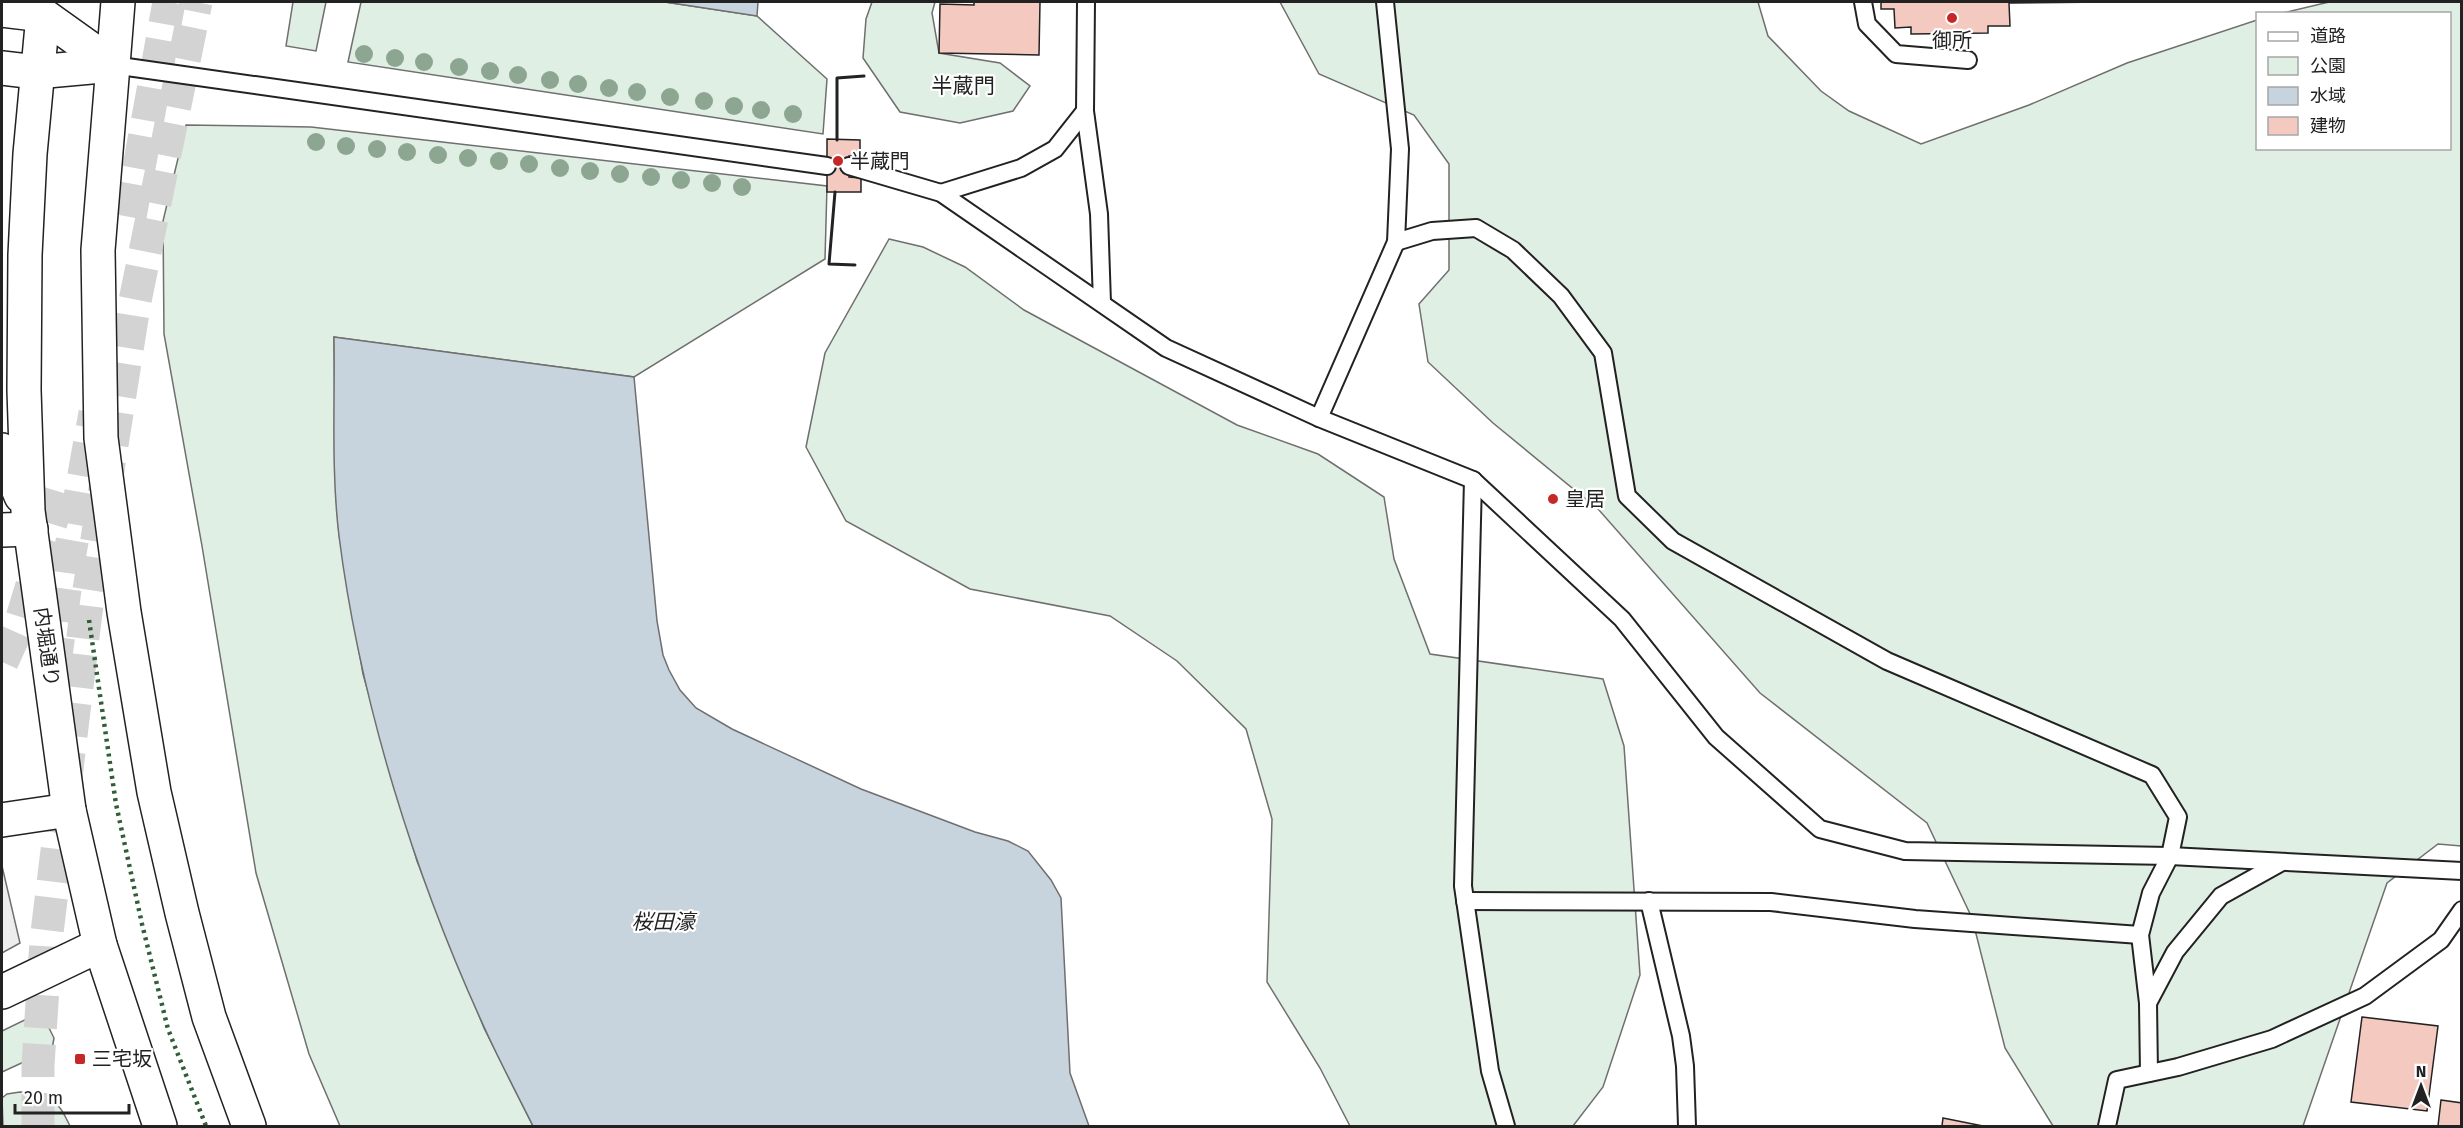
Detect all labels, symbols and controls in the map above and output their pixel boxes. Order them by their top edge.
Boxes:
marker: 御所 [1945,11,1959,25]
legend [2256,12,2451,150]
text: 道路 [2310,25,2346,47]
place label: 御所 [1932,28,1972,52]
text: 公園 [2310,55,2346,77]
district label: 半蔵門 [932,73,995,99]
text: 水域 [2310,85,2346,107]
text: 建物 [2310,115,2346,137]
place label: 半蔵門 [850,149,910,173]
marker: 半蔵門 [831,154,845,168]
place label: 皇居 [1565,487,1605,511]
marker: 皇居 [1546,492,1560,506]
street label: 内堀通り [30,606,64,688]
water label: 桜田濠 [632,909,697,935]
place label: 三宅坂 [92,1047,152,1071]
marker: 三宅坂 [73,1052,87,1066]
north arrow [2391,1056,2451,1116]
text: N [2416,1062,2426,1081]
scale bar [15,1077,129,1115]
text: 20 m [24,1087,63,1109]

